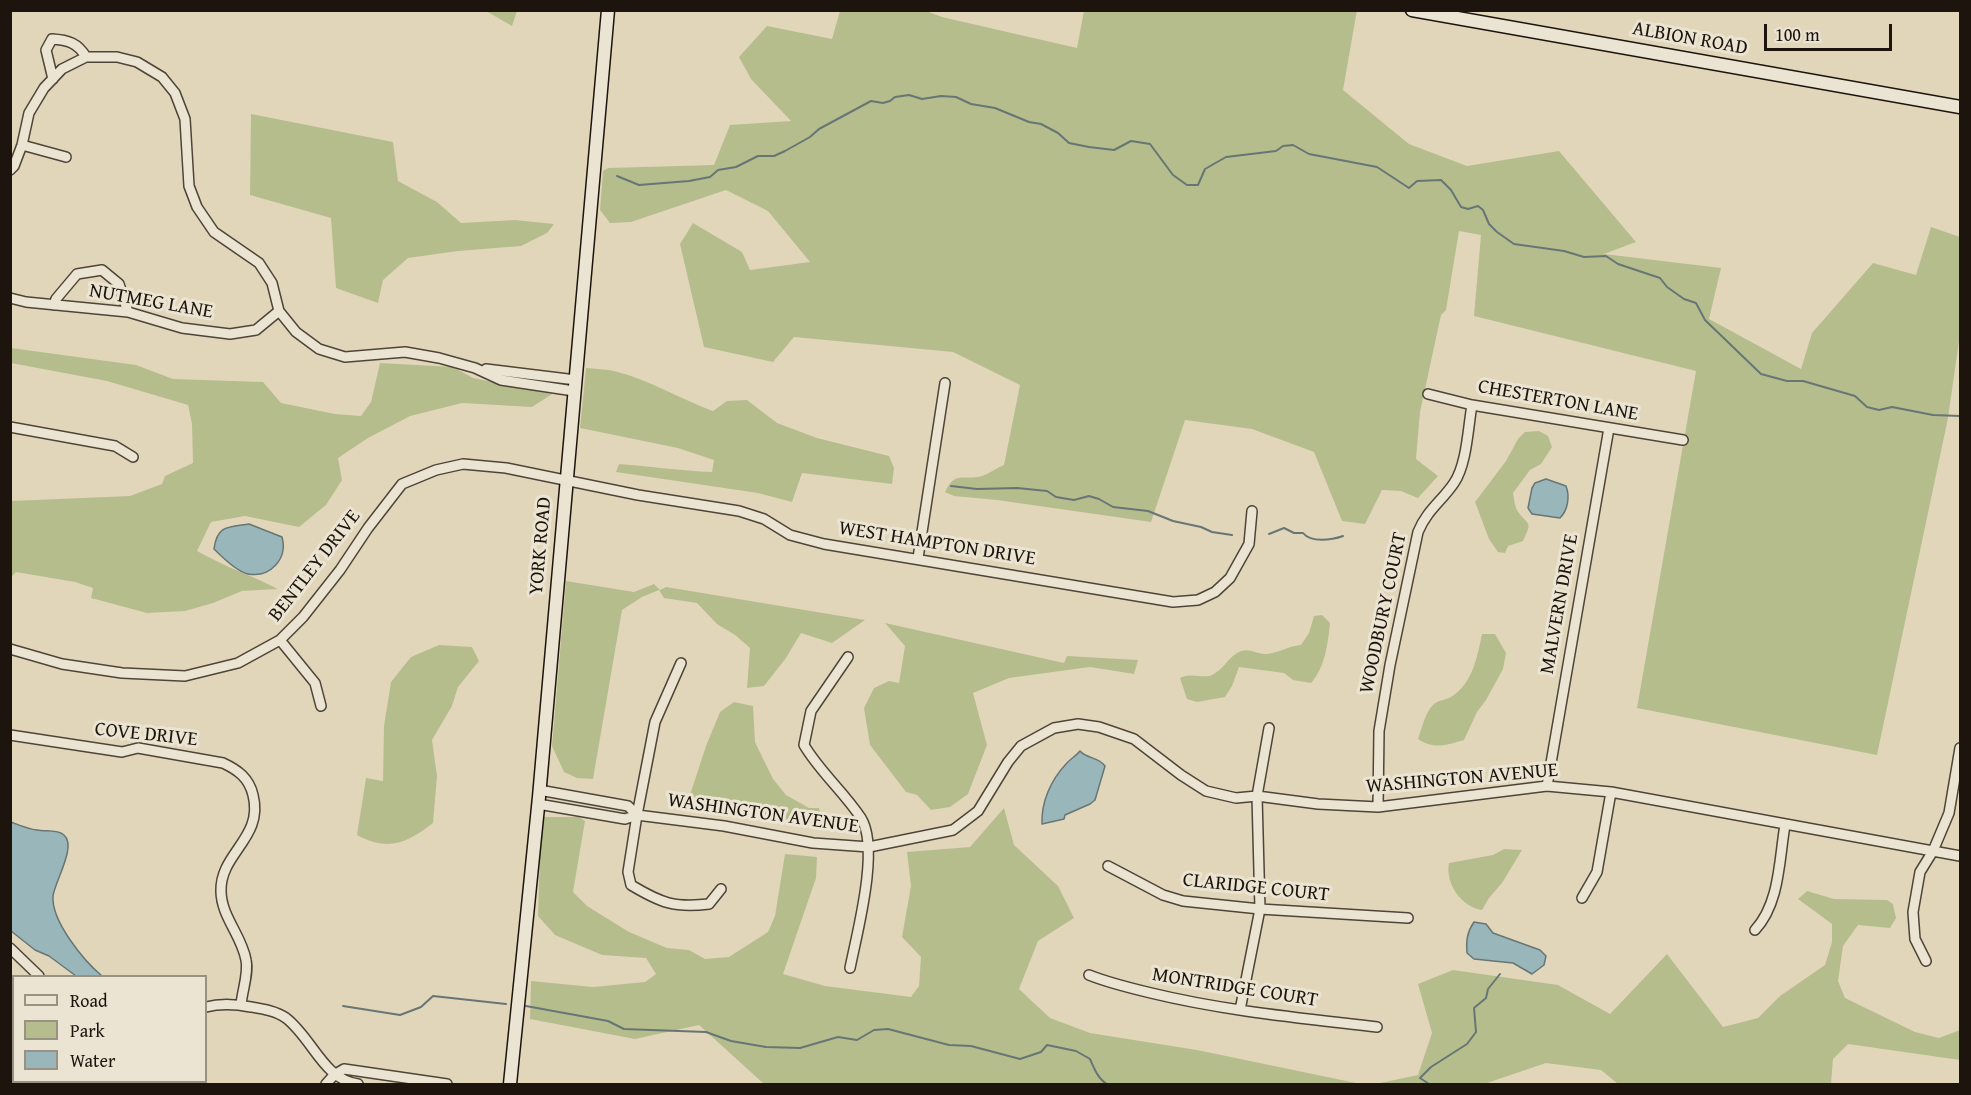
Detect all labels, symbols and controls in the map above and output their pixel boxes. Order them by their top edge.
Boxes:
scale bar [1767,12,1894,50]
street label: ALBION ROAD [1631,17,1749,61]
text: 100 m [1775,21,1820,48]
street label: NUTMEG LANE [87,279,215,325]
street label: CHESTERTON LANE [1476,375,1640,427]
street label: YORK ROAD [525,496,557,596]
street label: BENTLEY DRIVE [264,505,366,627]
street label: WEST HAMPTON DRIVE [837,517,1037,571]
street label: WOODBURY COURT [1355,530,1413,696]
street label: MALVERN DRIVE [1536,532,1584,676]
street label: COVE DRIVE [93,718,199,752]
street label: WASHINGTON AVENUE [1365,759,1559,799]
street label: WASHINGTON AVENUE [666,789,860,839]
street label: CLARIDGE COURT [1181,868,1331,908]
street label: MONTRIDGE COURT [1150,963,1320,1013]
legend [12,975,207,1083]
text: Road [70,987,108,1014]
text: Park [70,1017,105,1044]
text: Water [70,1047,115,1074]

